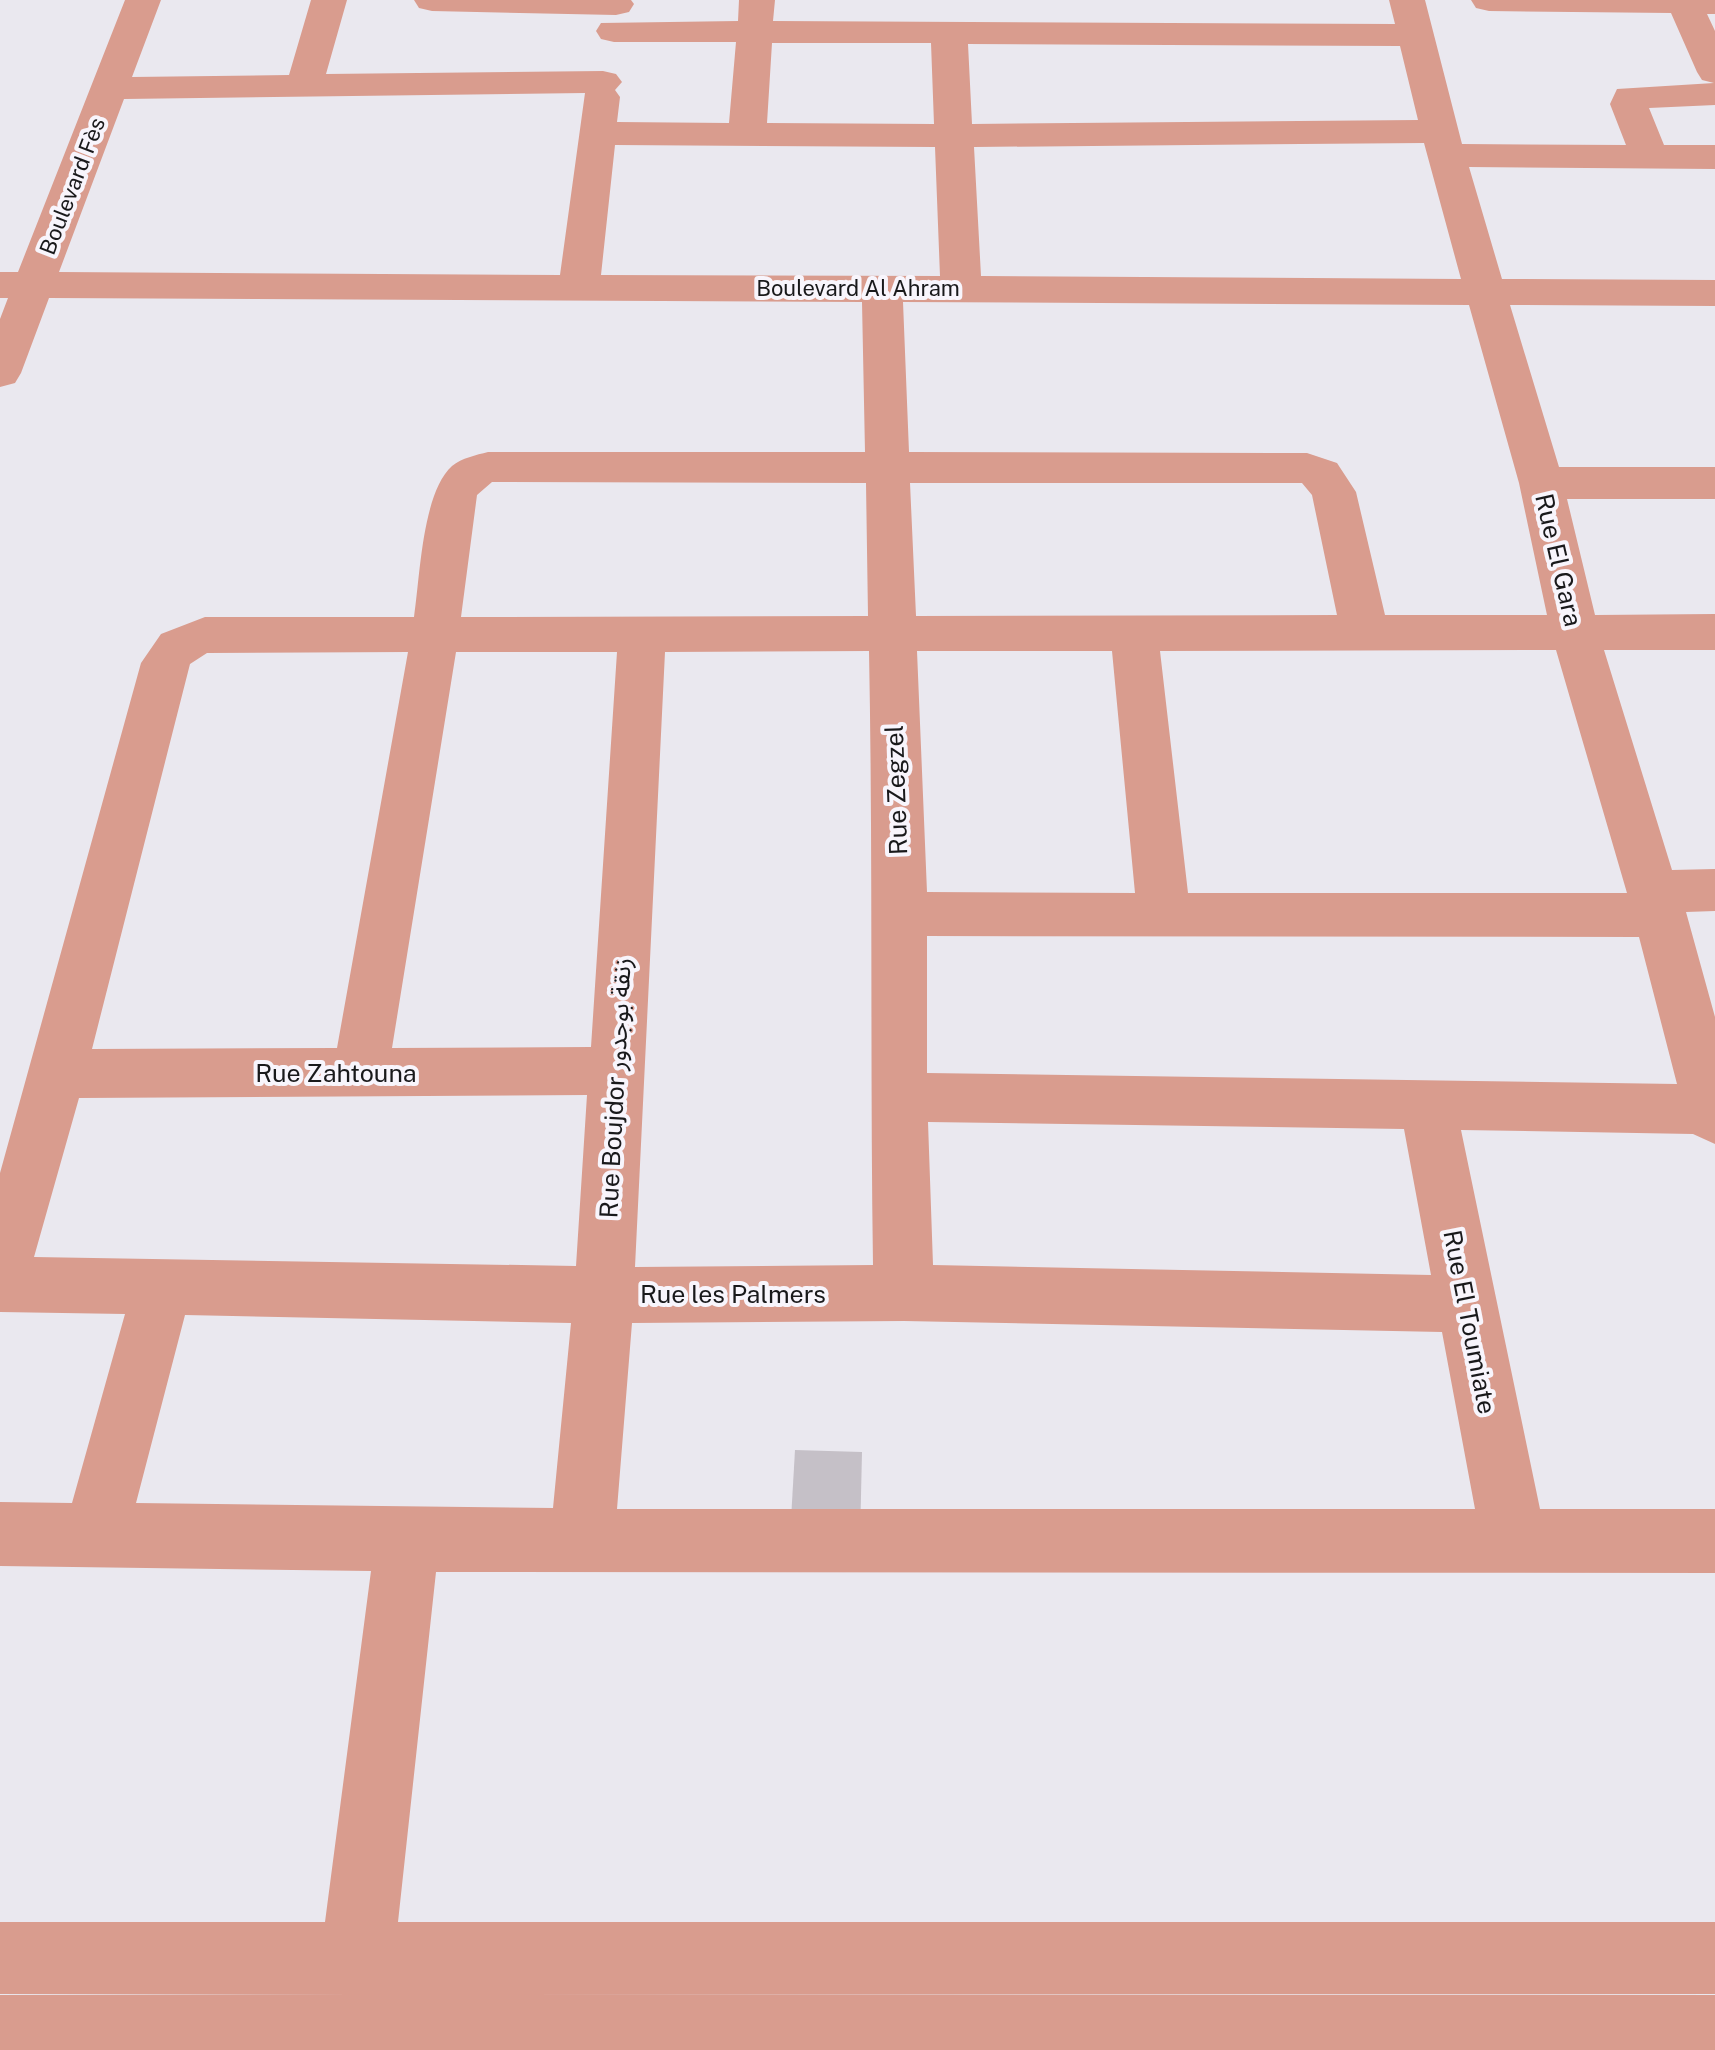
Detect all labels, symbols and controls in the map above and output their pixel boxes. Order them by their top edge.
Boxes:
street label: Boulevard Fès [34,114,110,258]
street label: Boulevard Al Ahram [756,275,960,301]
street label: Rue El Gara [1529,491,1589,629]
street label: Rue Zegzel [879,724,913,856]
street label: Rue Boujdor زنقة بوجدور [593,957,637,1219]
street label: Rue Zahtouna [255,1058,417,1088]
street label: Rue El Toumiate [1437,1228,1503,1416]
street label: Rue les Palmers [640,1279,826,1309]

